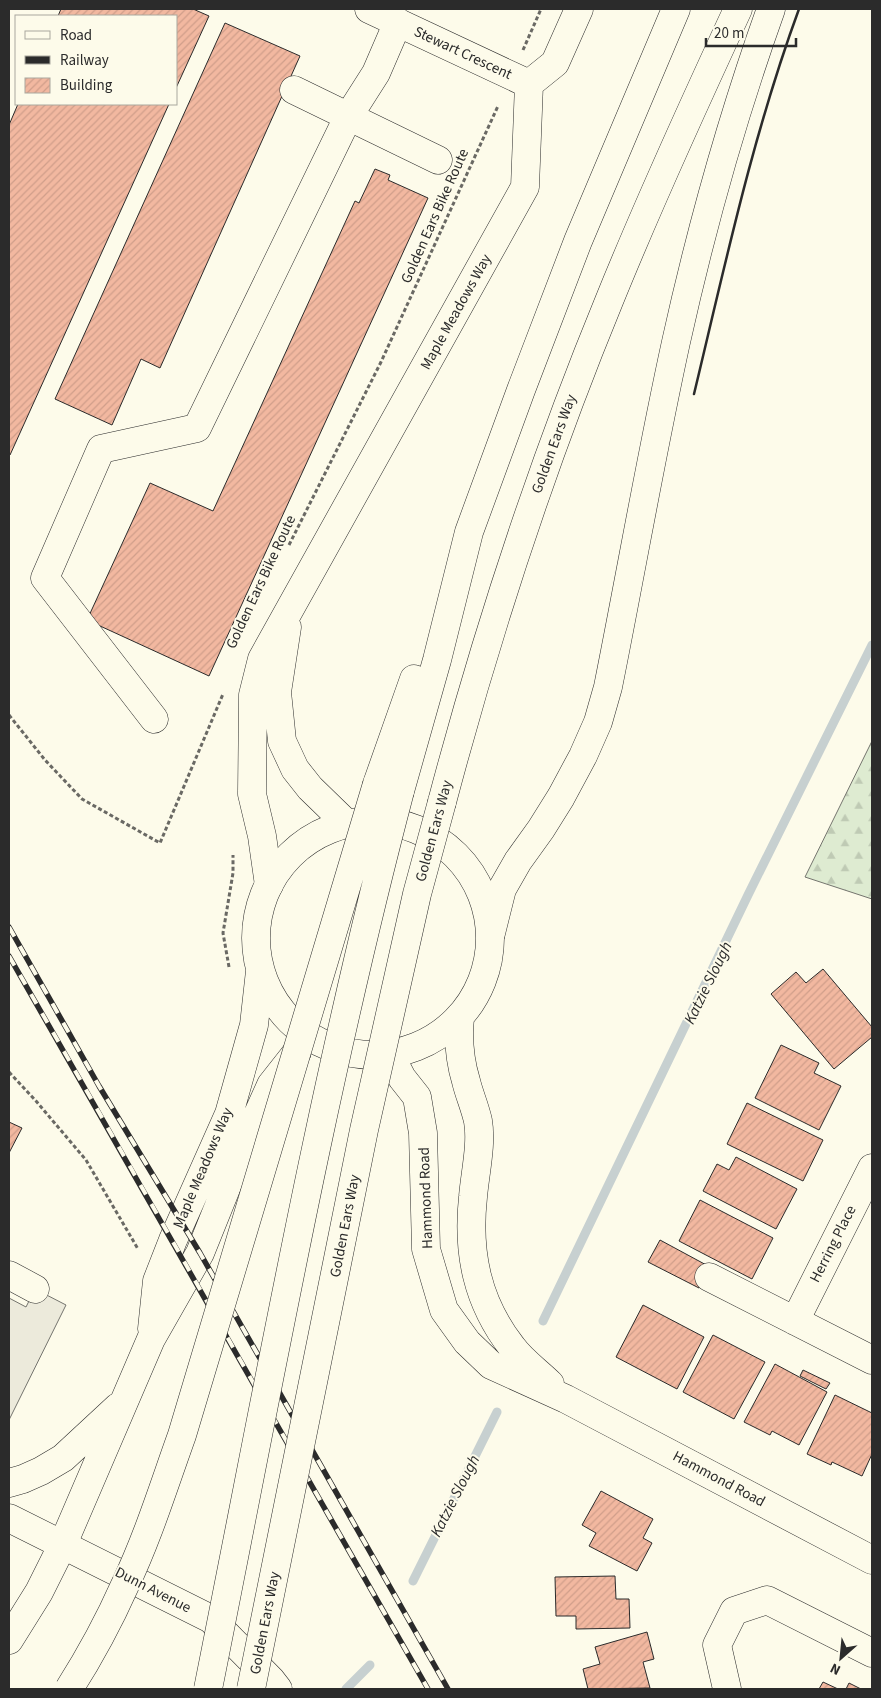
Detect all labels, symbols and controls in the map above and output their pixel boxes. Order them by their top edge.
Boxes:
legend [15,15,178,105]
scale bar [706,15,796,47]
street label: Stewart Crescent [410,21,516,85]
text: 20 m [714,23,744,44]
text: Road [60,25,92,46]
text: Railway [60,50,109,71]
text: Building [60,75,113,96]
street label: Golden Ears Bike Route [396,145,474,287]
street label: Maple Meadows Way [415,250,497,374]
street label: Golden Ears Way [526,391,582,497]
street label: Golden Ears Bike Route [221,512,301,652]
street label: Golden Ears Way [410,778,458,884]
water label: Katzie Slough [679,938,737,1028]
street label: Maple Meadows Way [168,1104,238,1232]
street label: Hammond Road [414,1147,438,1249]
street label: Golden Ears Way [325,1173,365,1279]
street label: Herring Place [805,1202,861,1286]
street label: Hammond Road [669,1446,769,1512]
water label: Katzie Slough [425,1451,485,1541]
street label: Dunn Avenue [111,1562,195,1618]
street label: Golden Ears Way [245,1570,285,1676]
north arrow [816,1633,866,1683]
text: N [827,1658,844,1680]

